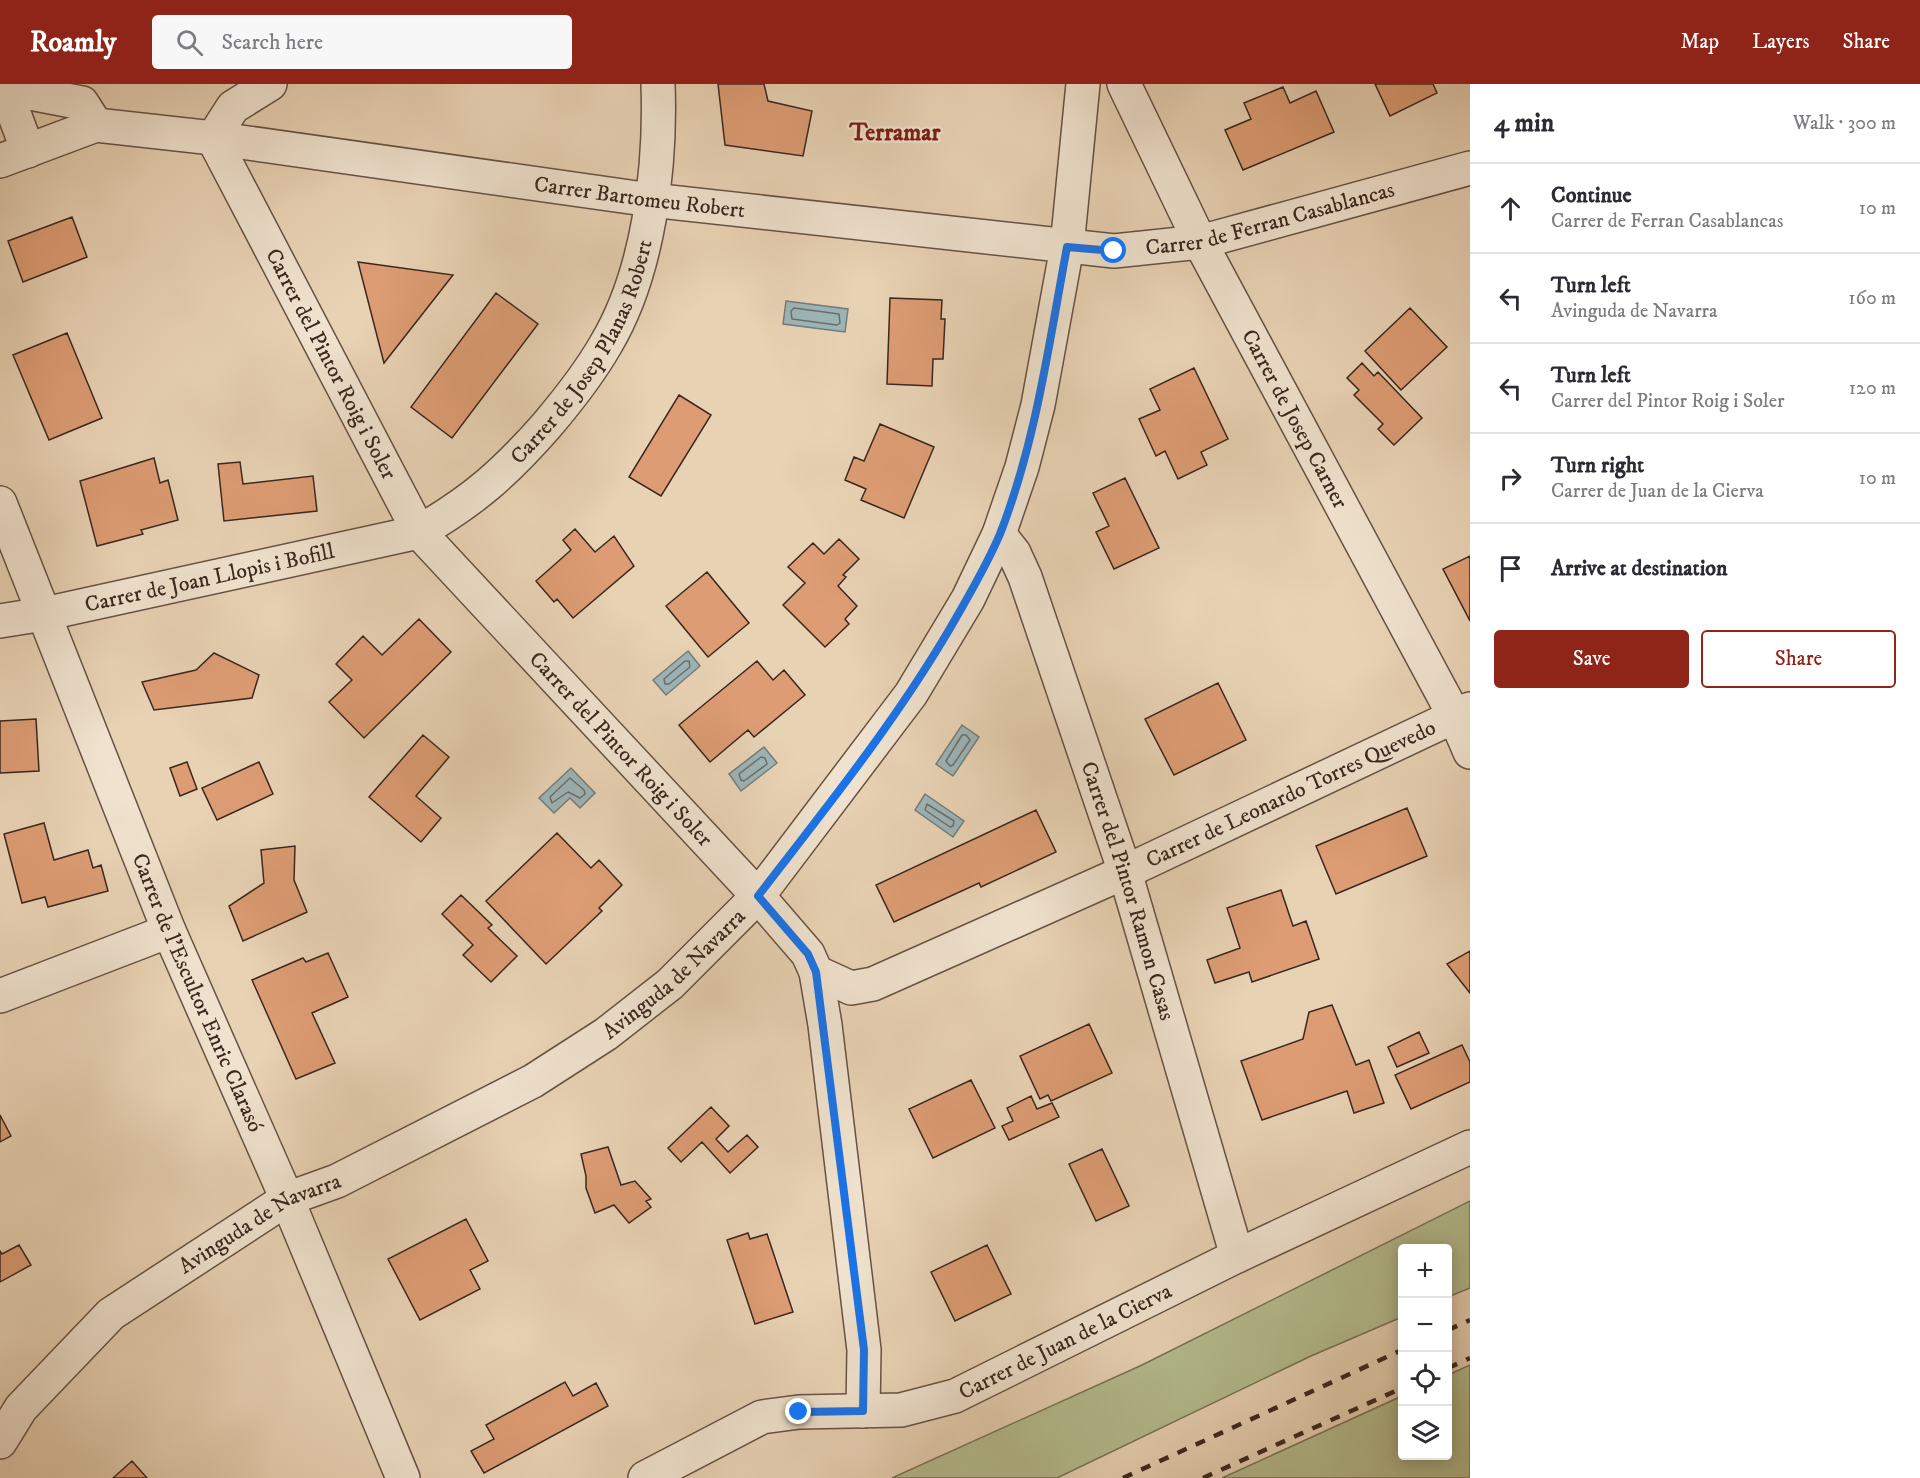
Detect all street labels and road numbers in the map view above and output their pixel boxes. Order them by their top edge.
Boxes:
street label: Carrer Bartomeu Robert [532,170,747,224]
street label: Carrer de Ferran Casablancas [1144,176,1397,261]
street label: Carrer de Josep Planas Robert [505,237,658,470]
street label: Carrer del Pintor Roig i Soler [260,244,403,485]
street label: Carrer de Josep Carner [1236,325,1354,514]
street label: Carrer de Joan Llopis i Bofill [82,537,337,618]
street label: Carrer del Pintor Roig i Soler [524,646,719,853]
street label: Carrer de Leonardo Torres Quevedo [1142,714,1440,874]
street label: Carrer del Pintor Ramon Casas [1075,758,1181,1023]
street label: Carrer de l'Escultor Enric Clarasó [126,849,269,1136]
street label: Avinguda de Navarra [597,903,751,1045]
street label: Avinguda de Navarra [173,1167,345,1280]
street label: Carrer de Juan de la Cierva [954,1277,1177,1405]

